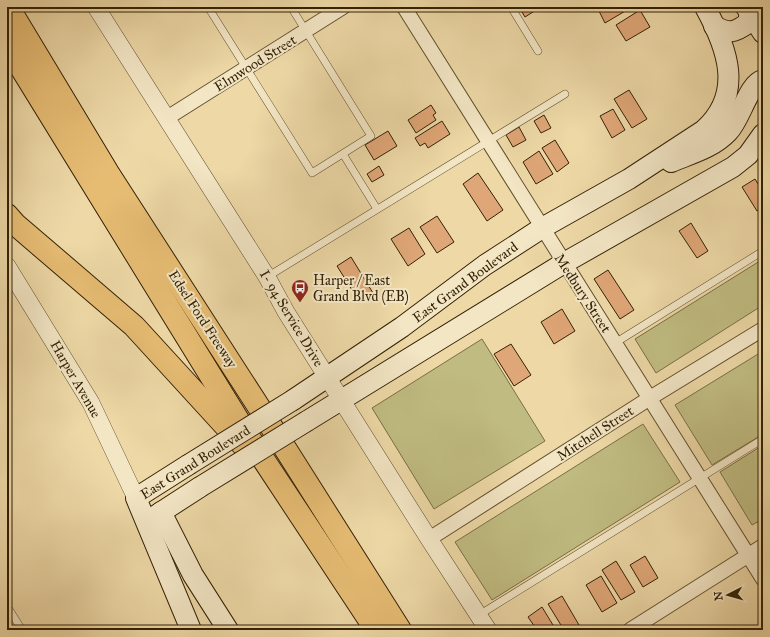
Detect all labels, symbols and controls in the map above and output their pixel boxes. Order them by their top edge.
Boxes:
street label: Elmwood Street [211,31,300,95]
street label: East Grand Boulevard [409,238,521,326]
street label: Medbury Street [551,250,615,336]
street label: Edsel Ford Freeway [165,267,241,372]
street label: I- 94 Service Drive [256,267,327,370]
place label: Harper / East Grand Blvd (EB) [313,272,409,306]
bus stop icon: Harper / East Grand Blvd (EB) [290,278,310,303]
street label: Harper Avenue [47,338,105,421]
street label: Mitchell Street [554,402,637,465]
street label: East Grand Boulevard [137,422,253,503]
north arrow [708,575,748,615]
text: N [712,590,726,601]

